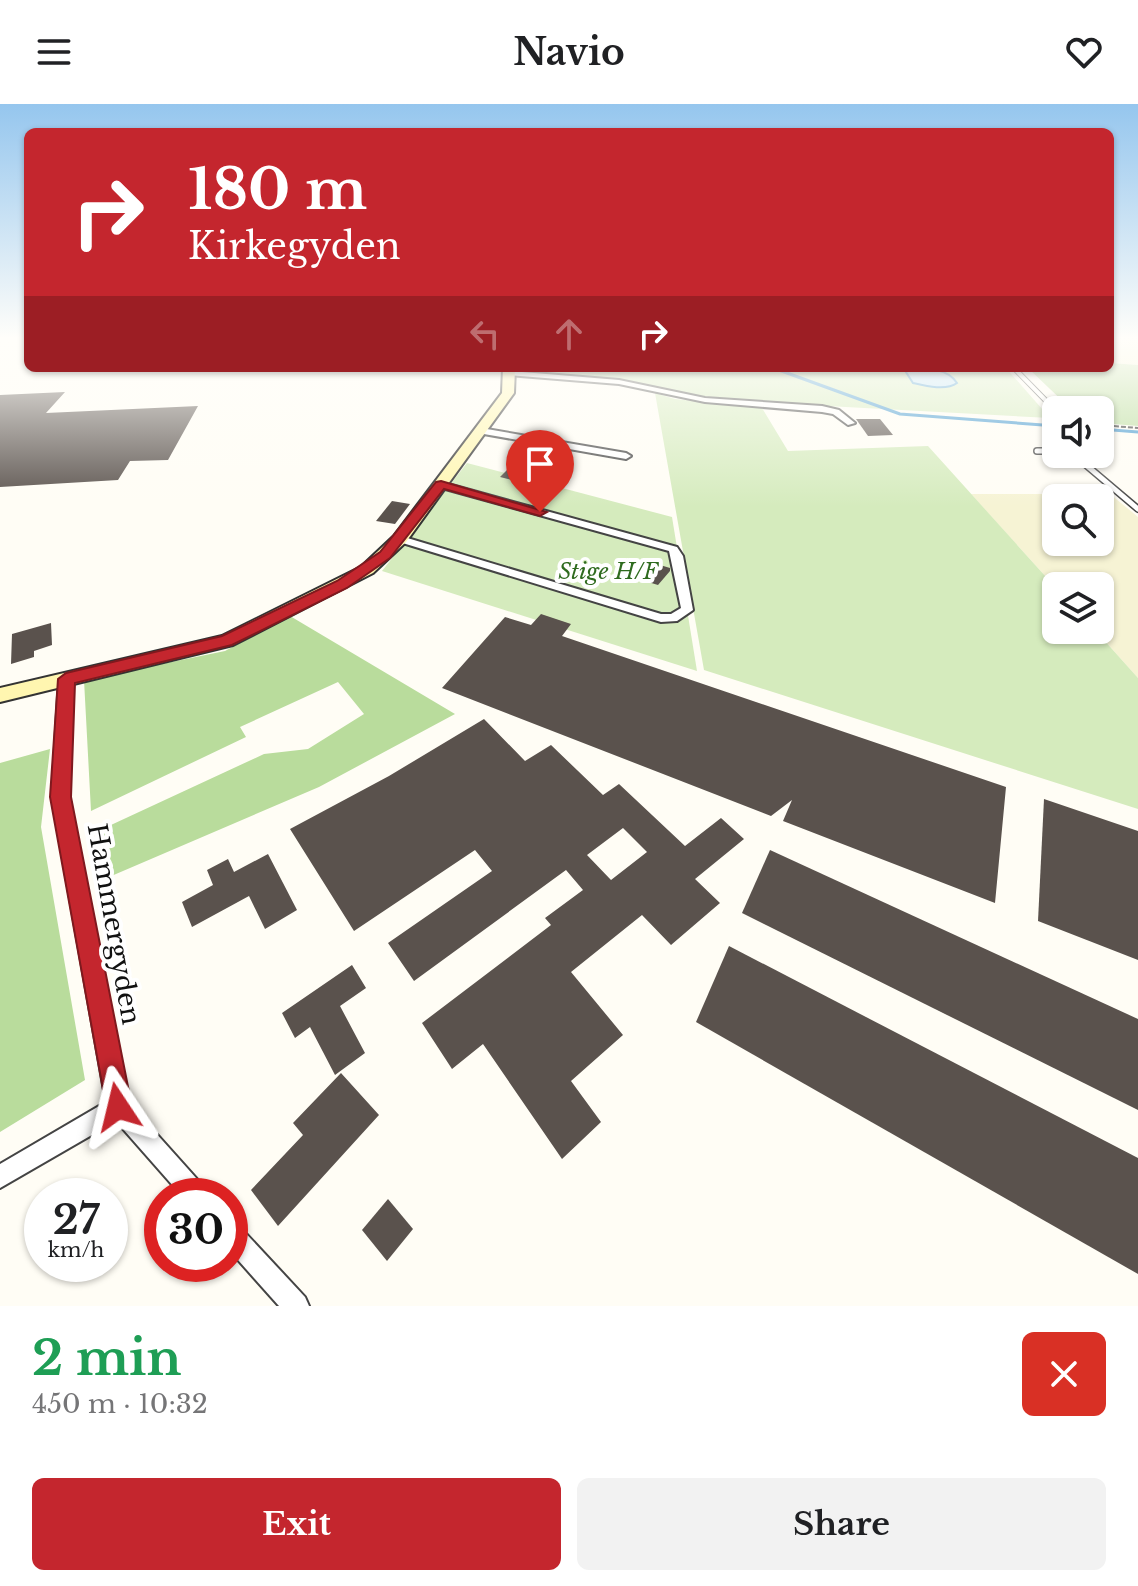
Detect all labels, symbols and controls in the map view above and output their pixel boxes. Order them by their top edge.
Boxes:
icon: menu [32,30,76,74]
text: Navio [513,30,625,75]
icon: heart [1062,30,1106,74]
text: 180 m [188,155,367,224]
icon: right [56,160,160,264]
text: Kirkegyden [188,224,401,269]
icon: left [463,312,507,356]
icon: ahead [547,312,591,356]
icon: right [631,312,675,356]
map controls [1042,396,1114,644]
button: sound [1042,396,1114,468]
pin [506,430,574,512]
icon: arrive [518,442,562,486]
button: search [1042,484,1114,556]
park label: Stige H/F [558,558,659,585]
button: layers [1042,572,1114,644]
street label: Hammergyden [81,821,147,1027]
position arrow [76,1065,160,1149]
speed limit sign: 30 [144,1178,248,1282]
text: 27 [53,1195,99,1245]
text: km/h [48,1238,104,1262]
text: 2 min [32,1328,181,1388]
button: close [1022,1332,1106,1416]
text: 450 m · 10:32 [32,1388,208,1420]
button: Exit [32,1478,561,1570]
button: Share [577,1478,1106,1570]

